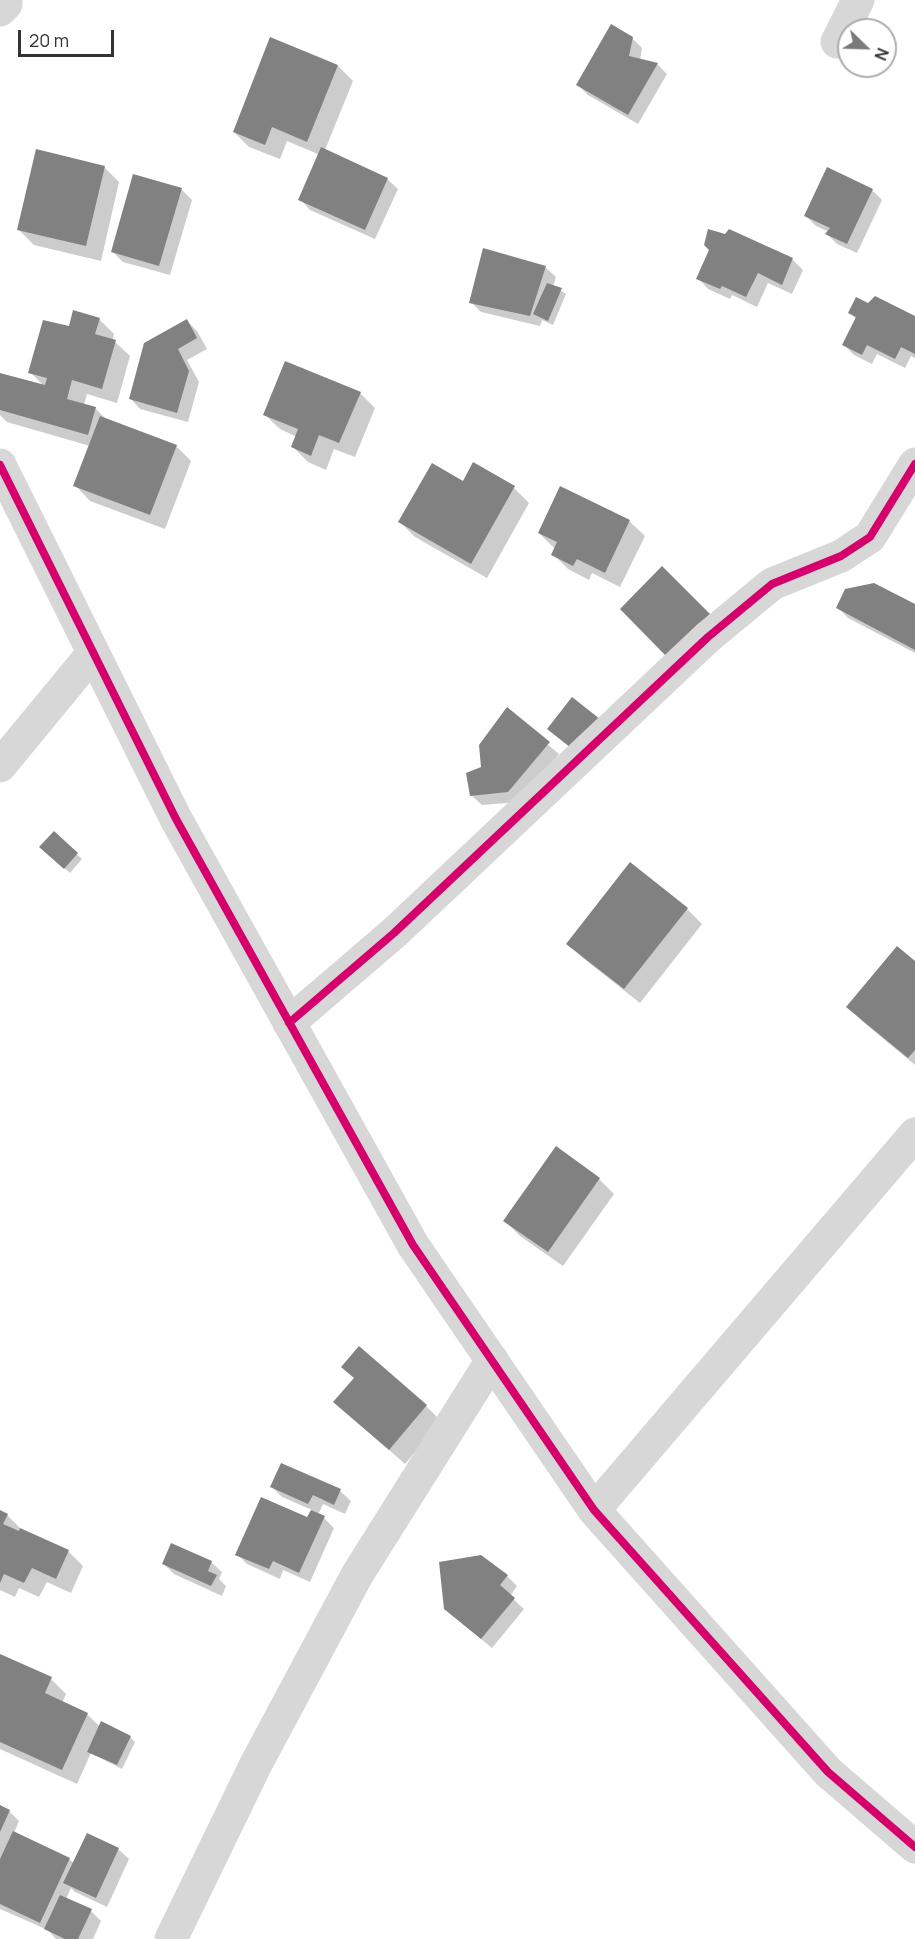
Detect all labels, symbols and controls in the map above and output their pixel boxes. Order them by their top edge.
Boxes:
scale bar [21,18,117,56]
north arrow [837,18,897,78]
text: 20 m [29,28,69,52]
text: N [869,45,894,64]

